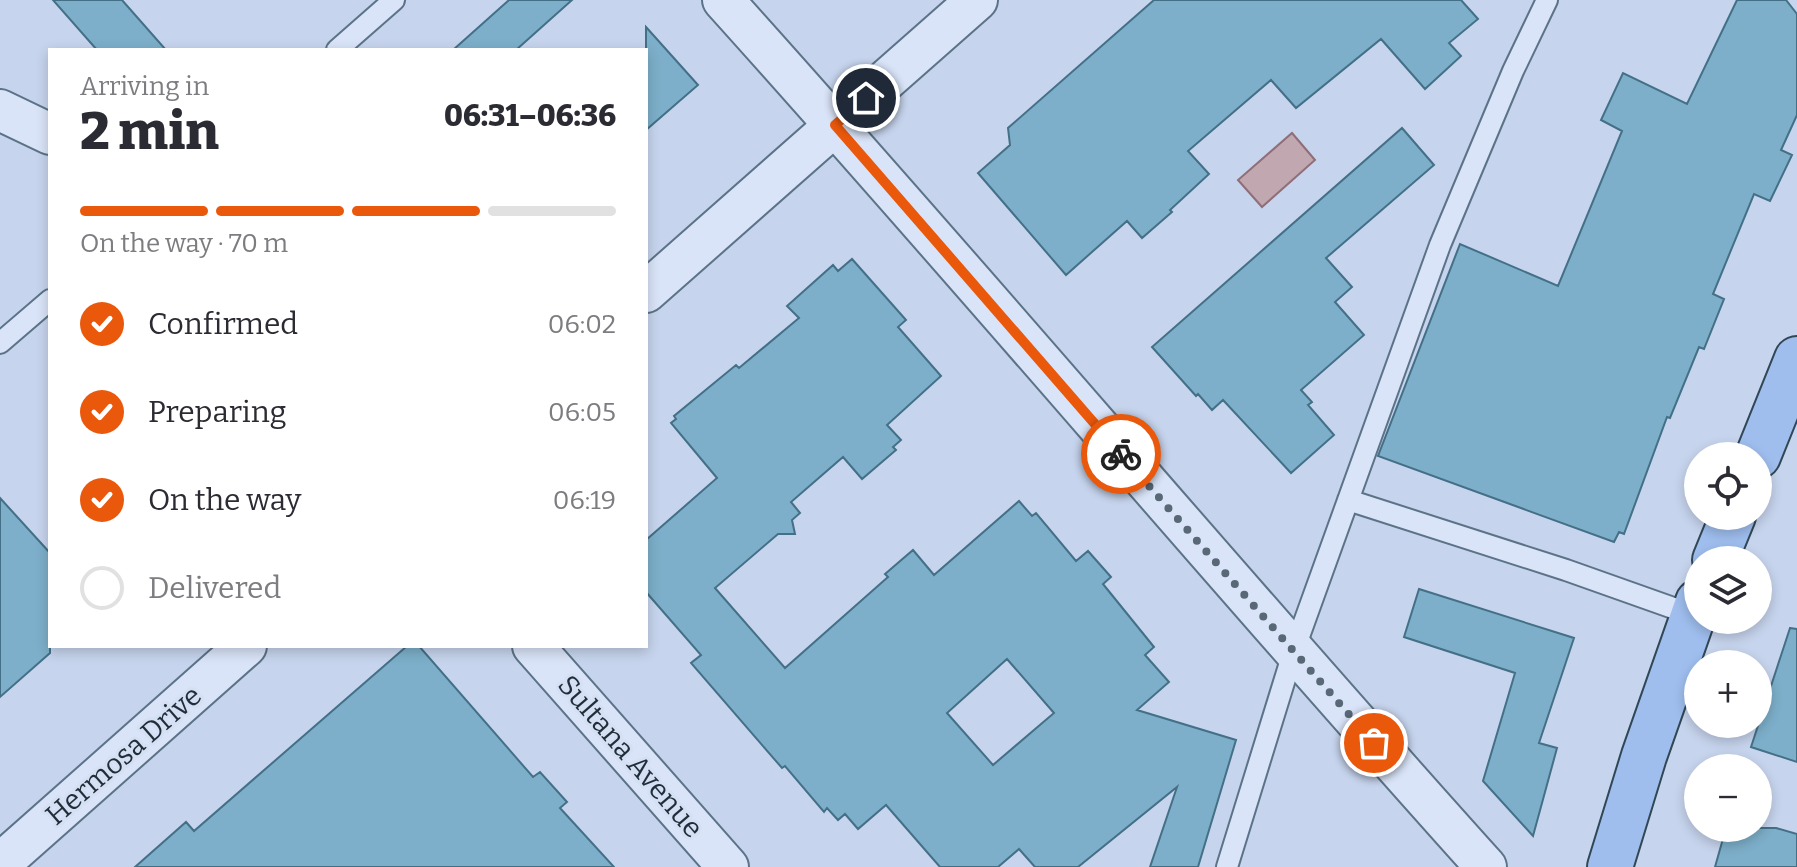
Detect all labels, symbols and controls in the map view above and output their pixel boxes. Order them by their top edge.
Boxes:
pin [832,64,900,132]
text: Arriving in [80,71,209,102]
icon: home [844,76,888,120]
text: 06:31–06:36 [444,98,616,134]
text: 2 min [80,100,219,163]
text: On the way · 70 m [80,228,288,259]
icon: check [80,302,124,346]
text: Confirmed [148,306,298,342]
text: 06:02 [548,309,616,340]
icon: check [80,390,124,434]
text: Preparing [148,394,286,430]
text: 06:05 [548,397,616,428]
courier [1081,414,1161,494]
icon: bike [1099,432,1143,476]
map controls [1684,442,1772,842]
button: locate [1684,442,1772,530]
icon: check [80,478,124,522]
text: On the way [148,482,301,518]
text: 06:19 [553,485,616,516]
button: layers [1684,546,1772,634]
text: Delivered [148,570,281,606]
button: + [1684,650,1772,738]
street label: Sultana Avenue [551,669,710,844]
street label: Hermosa Drive [39,679,208,832]
pin [1340,709,1408,777]
icon: bag [1352,721,1396,765]
button: − [1684,754,1772,842]

